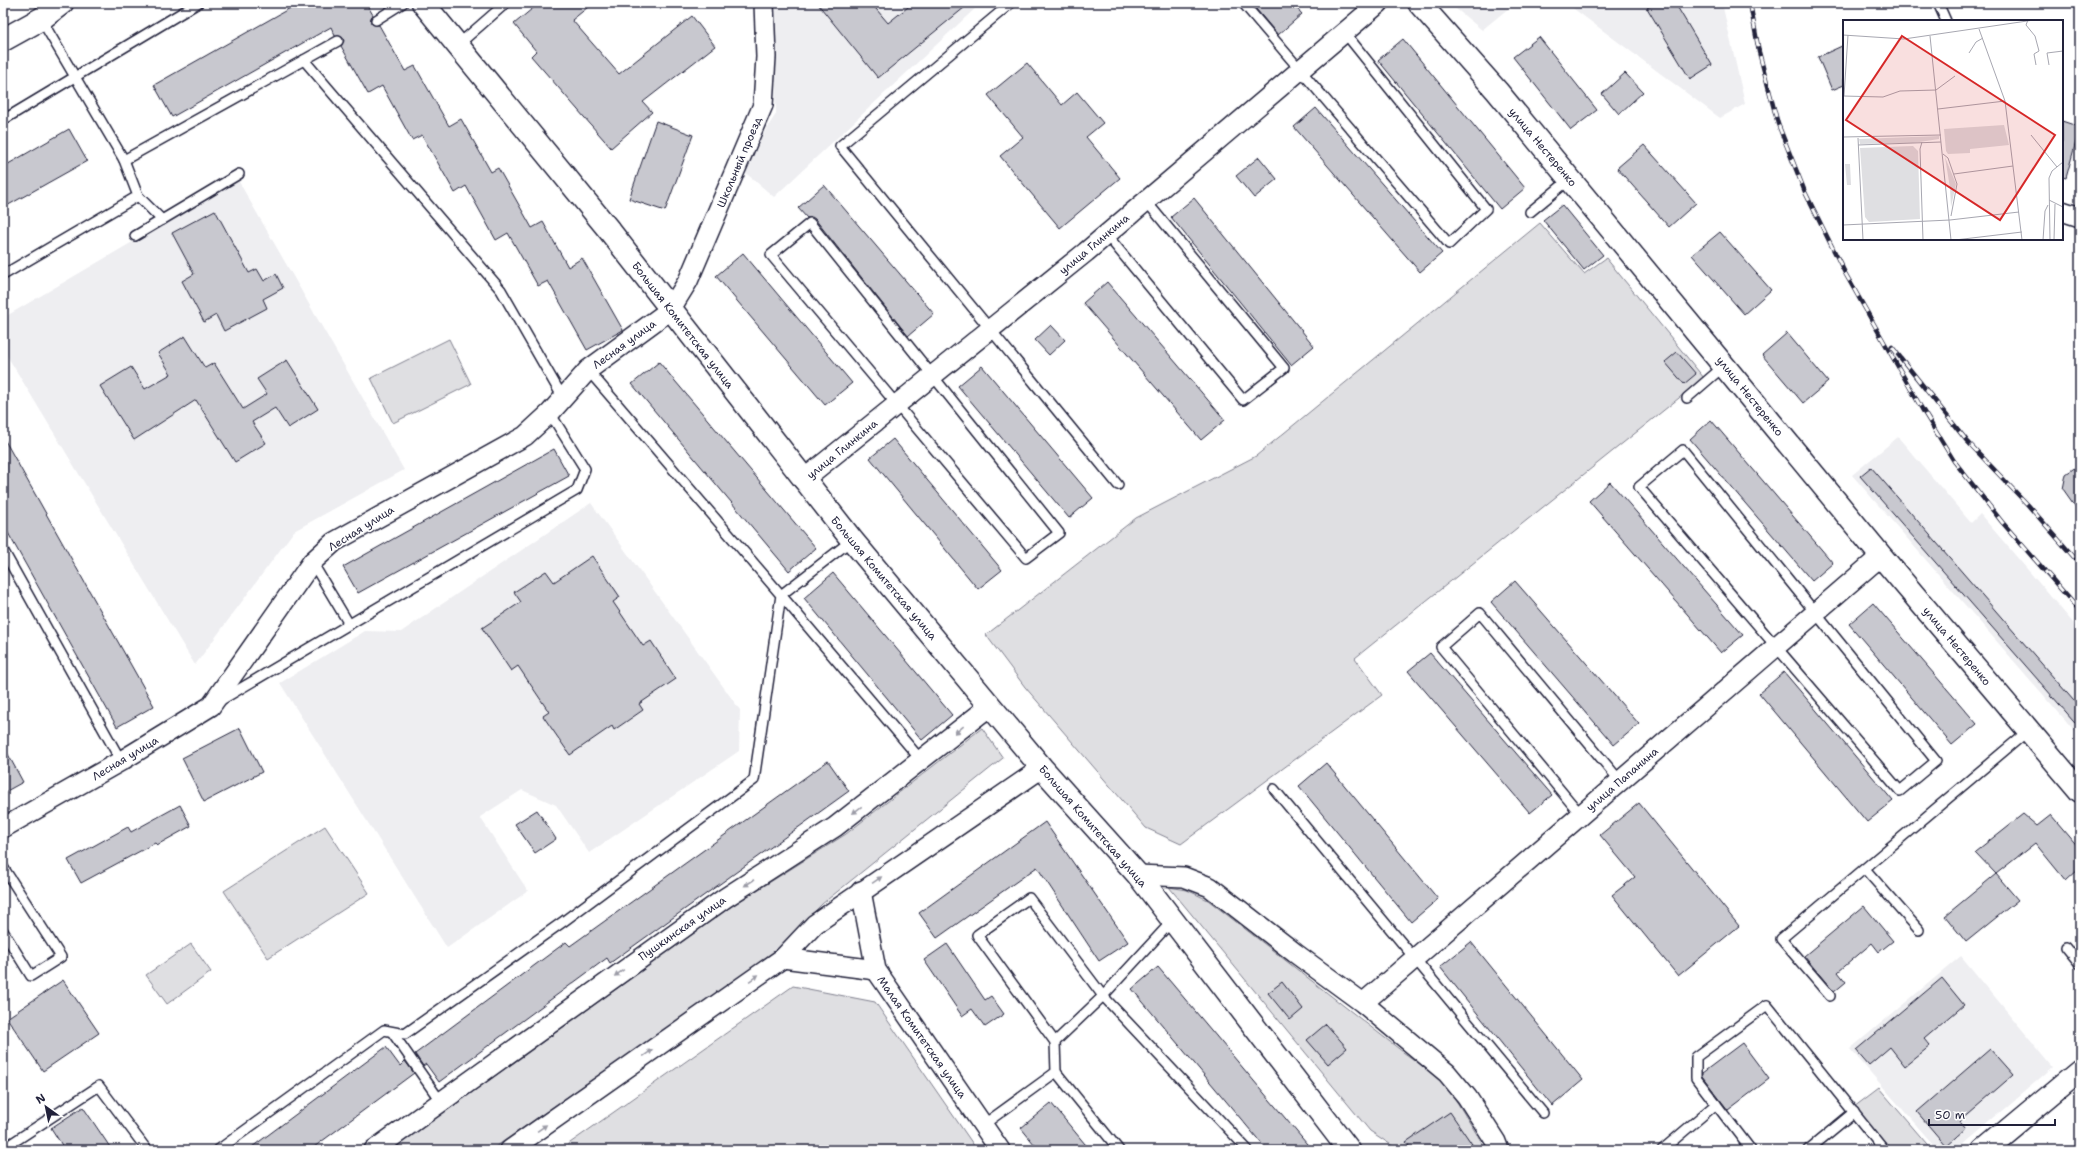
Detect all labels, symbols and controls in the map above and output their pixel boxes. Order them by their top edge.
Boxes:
inset map [1843,20,2063,240]
street label: улица Нестеренко [1505,105,1580,190]
street label: Школьный проезд [714,114,765,210]
street label: улица Глинкина [1056,211,1133,278]
street label: Большая Комитетская улица [628,259,737,392]
street label: Лесная улица [590,316,659,373]
street label: улица Нестеренко [1713,353,1787,440]
street label: улица Глинкина [804,416,881,483]
street label: Лесная улица [326,502,397,555]
street label: Большая Комитетская улица [827,513,940,644]
street label: улица Нестеренко [1919,604,1994,689]
one-way arrow [954,726,965,734]
street label: Лесная улица [89,733,161,784]
street label: улица Папанина [1583,744,1662,815]
street label: Большая Комитетская улица [1035,762,1150,891]
one-way arrow [851,806,862,814]
one-way arrow [872,876,883,884]
one-way arrow [744,879,754,887]
street label: Пушкинская улица [636,893,729,964]
one-way arrow [614,969,624,977]
street label: Малая Комитетская улица [874,973,970,1102]
one-way arrow [749,974,760,982]
one-way arrow [643,1049,653,1057]
north arrow [26,1087,66,1127]
text: N [33,1090,49,1108]
scale bar [1929,1101,2055,1127]
text: 50 m [1935,1107,1965,1123]
one-way arrow [536,1124,547,1132]

